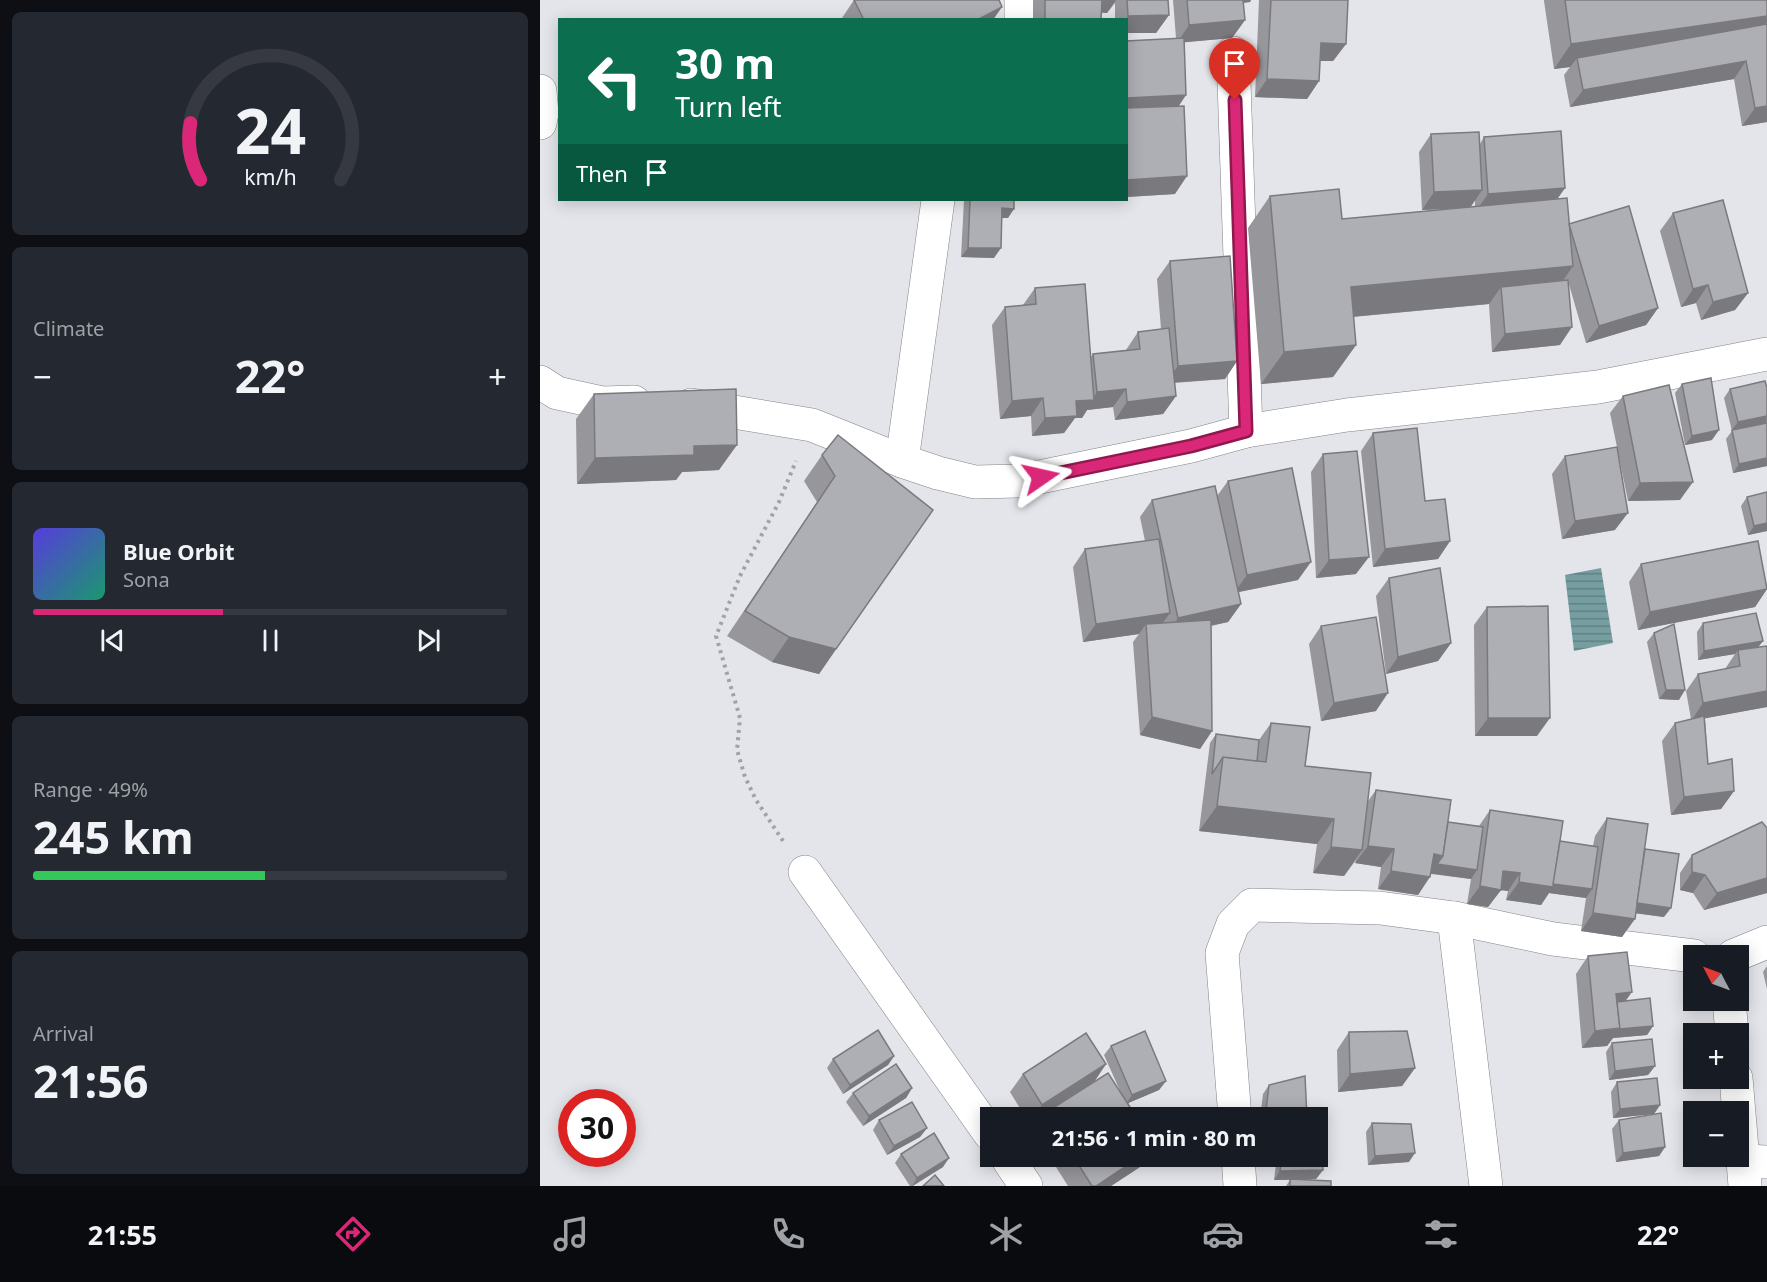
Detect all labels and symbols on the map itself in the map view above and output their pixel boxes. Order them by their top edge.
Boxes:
pin [1209,38,1260,100]
position arrow [1009,445,1073,509]
north arrow [1683,945,1749,1011]
speed limit sign: 30 [558,1089,636,1167]

